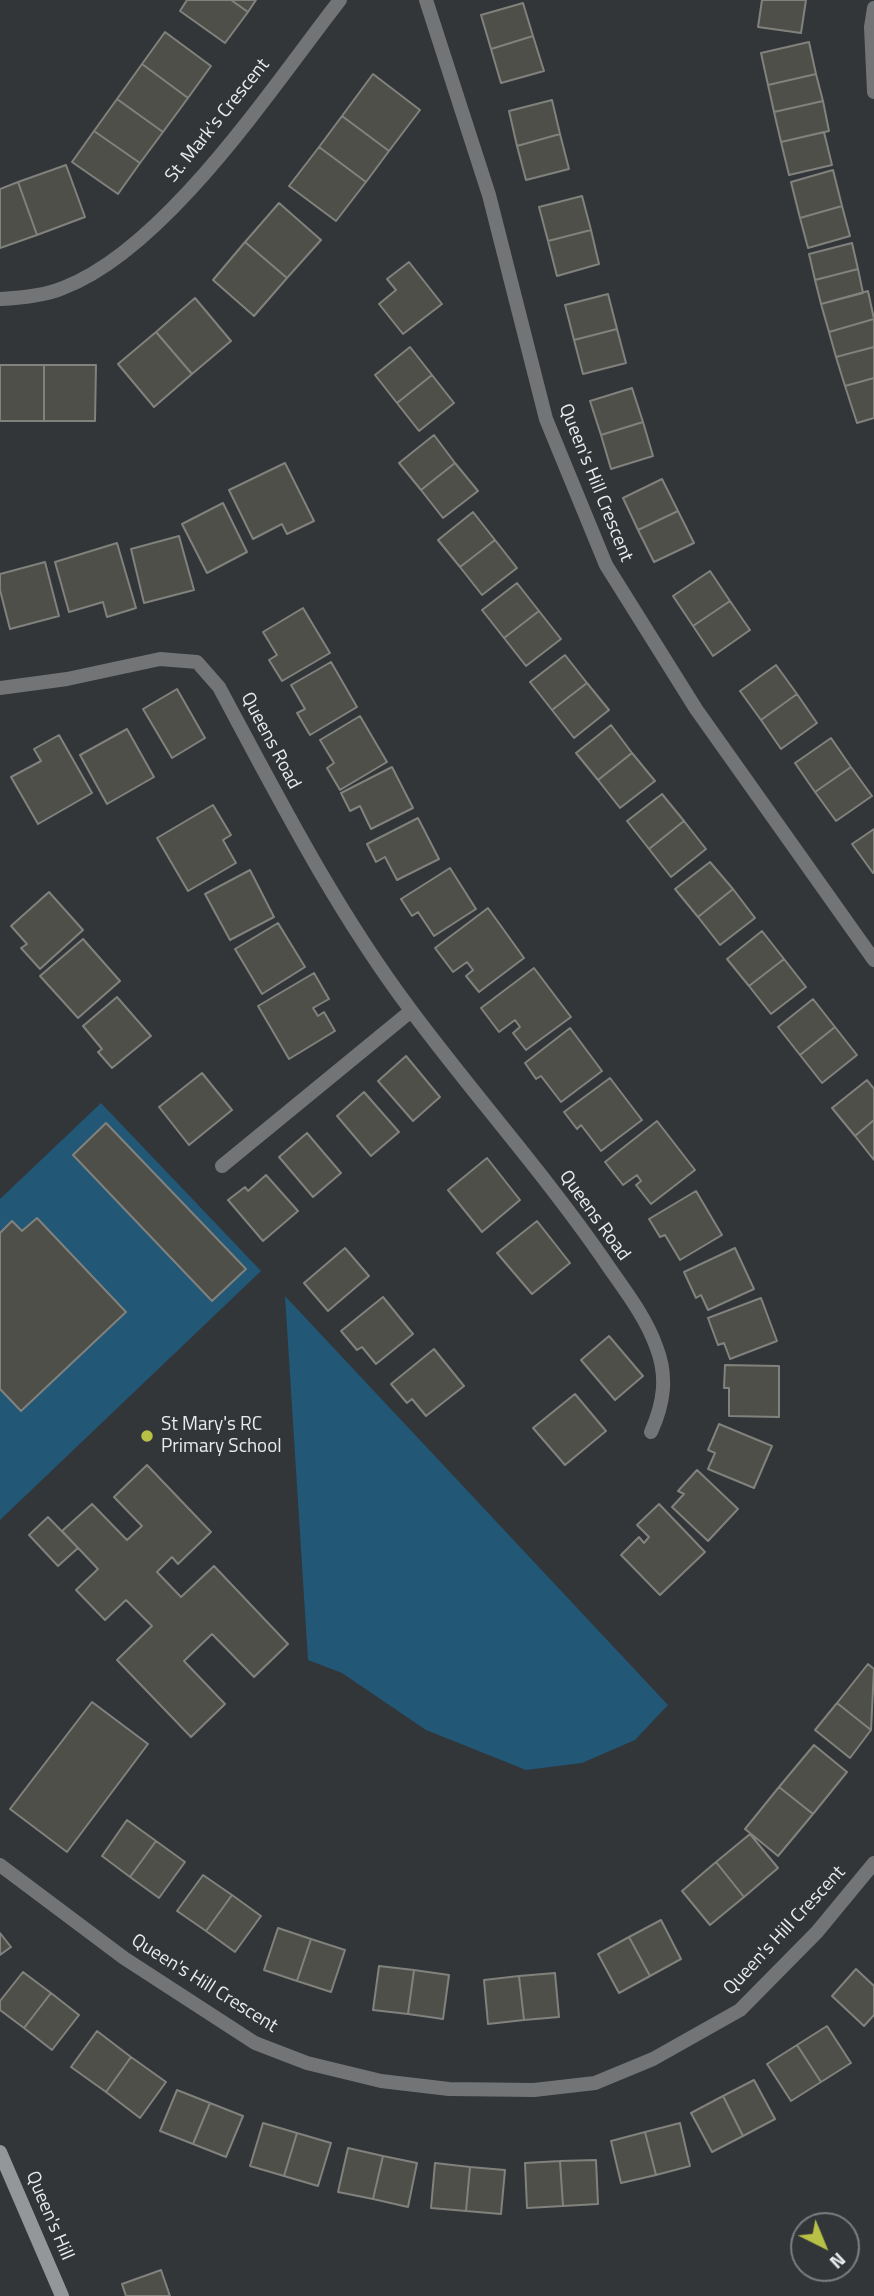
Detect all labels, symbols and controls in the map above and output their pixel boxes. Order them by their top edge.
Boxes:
street label: St. Mark's Crescent [161,54,275,188]
street label: Queen's Hill Crescent [553,401,637,565]
street label: Queens Road [235,689,305,793]
street label: Queens Road [554,1166,634,1266]
place label: St Mary's RC Primary School [161,1414,282,1458]
marker: St Mary's RC Primary School [139,1428,155,1444]
street label: Queen's Hill Crescent [719,1862,851,2000]
street label: Queen's Hill Crescent [127,1930,281,2038]
street label: Queen's Hill [20,2168,78,2264]
north arrow [790,2212,860,2282]
text: N [824,2246,853,2276]

